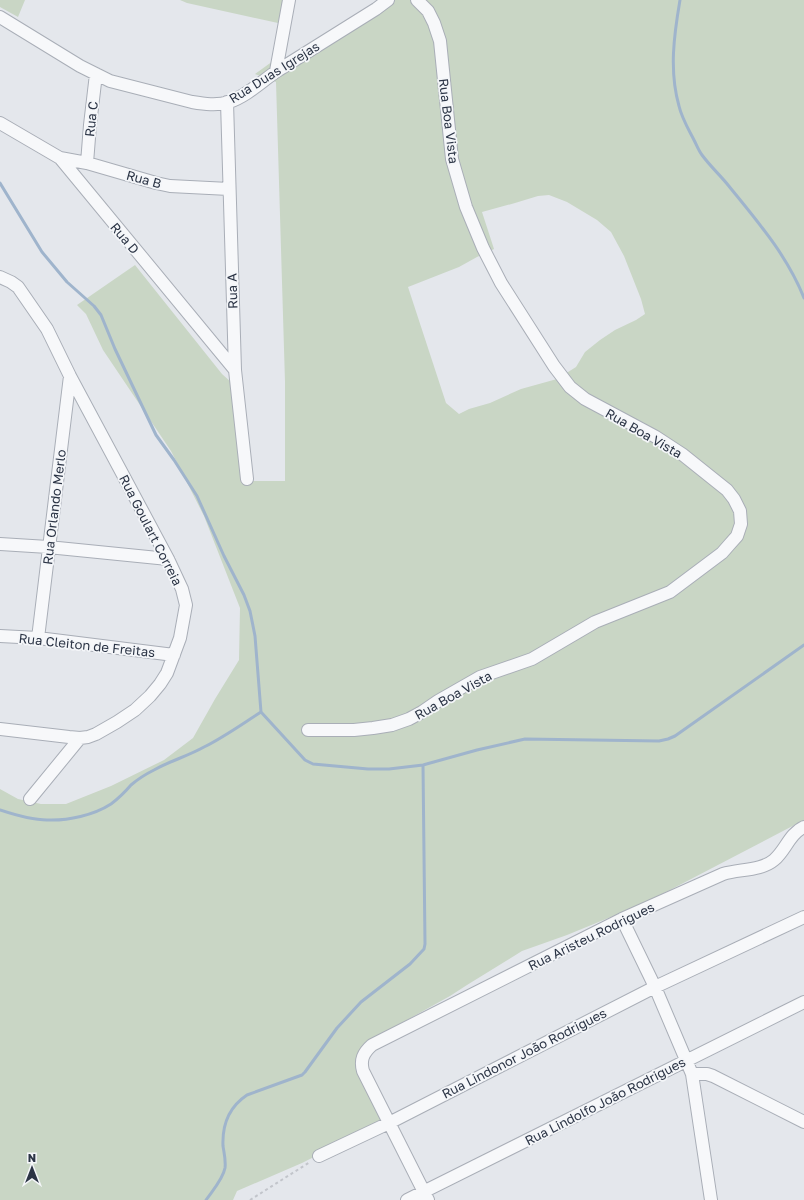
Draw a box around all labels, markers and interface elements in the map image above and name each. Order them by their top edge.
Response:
street label: Rua Duas Igrejas [226,38,322,106]
street label: Rua Boa Vista [436,77,462,165]
street label: Rua C [81,100,101,138]
street label: Rua B [125,167,164,191]
street label: Rua D [107,219,143,257]
street label: Rua A [223,273,241,309]
street label: Rua Boa Vista [603,405,685,461]
street label: Rua Orlando Merlo [39,448,69,565]
street label: Rua Goulart Correia [116,472,186,588]
street label: Rua Cleiton de Freitas [18,630,156,660]
street label: Rua Boa Vista [412,667,494,723]
street label: Rua Aristeu Rodrigues [525,898,657,974]
street label: Rua Lindonor João Rodrigues [439,1004,609,1102]
street label: Rua Lindolfo João Rodrigues [522,1053,688,1149]
north arrow [12,1148,52,1188]
text: N [28,1151,36,1164]

